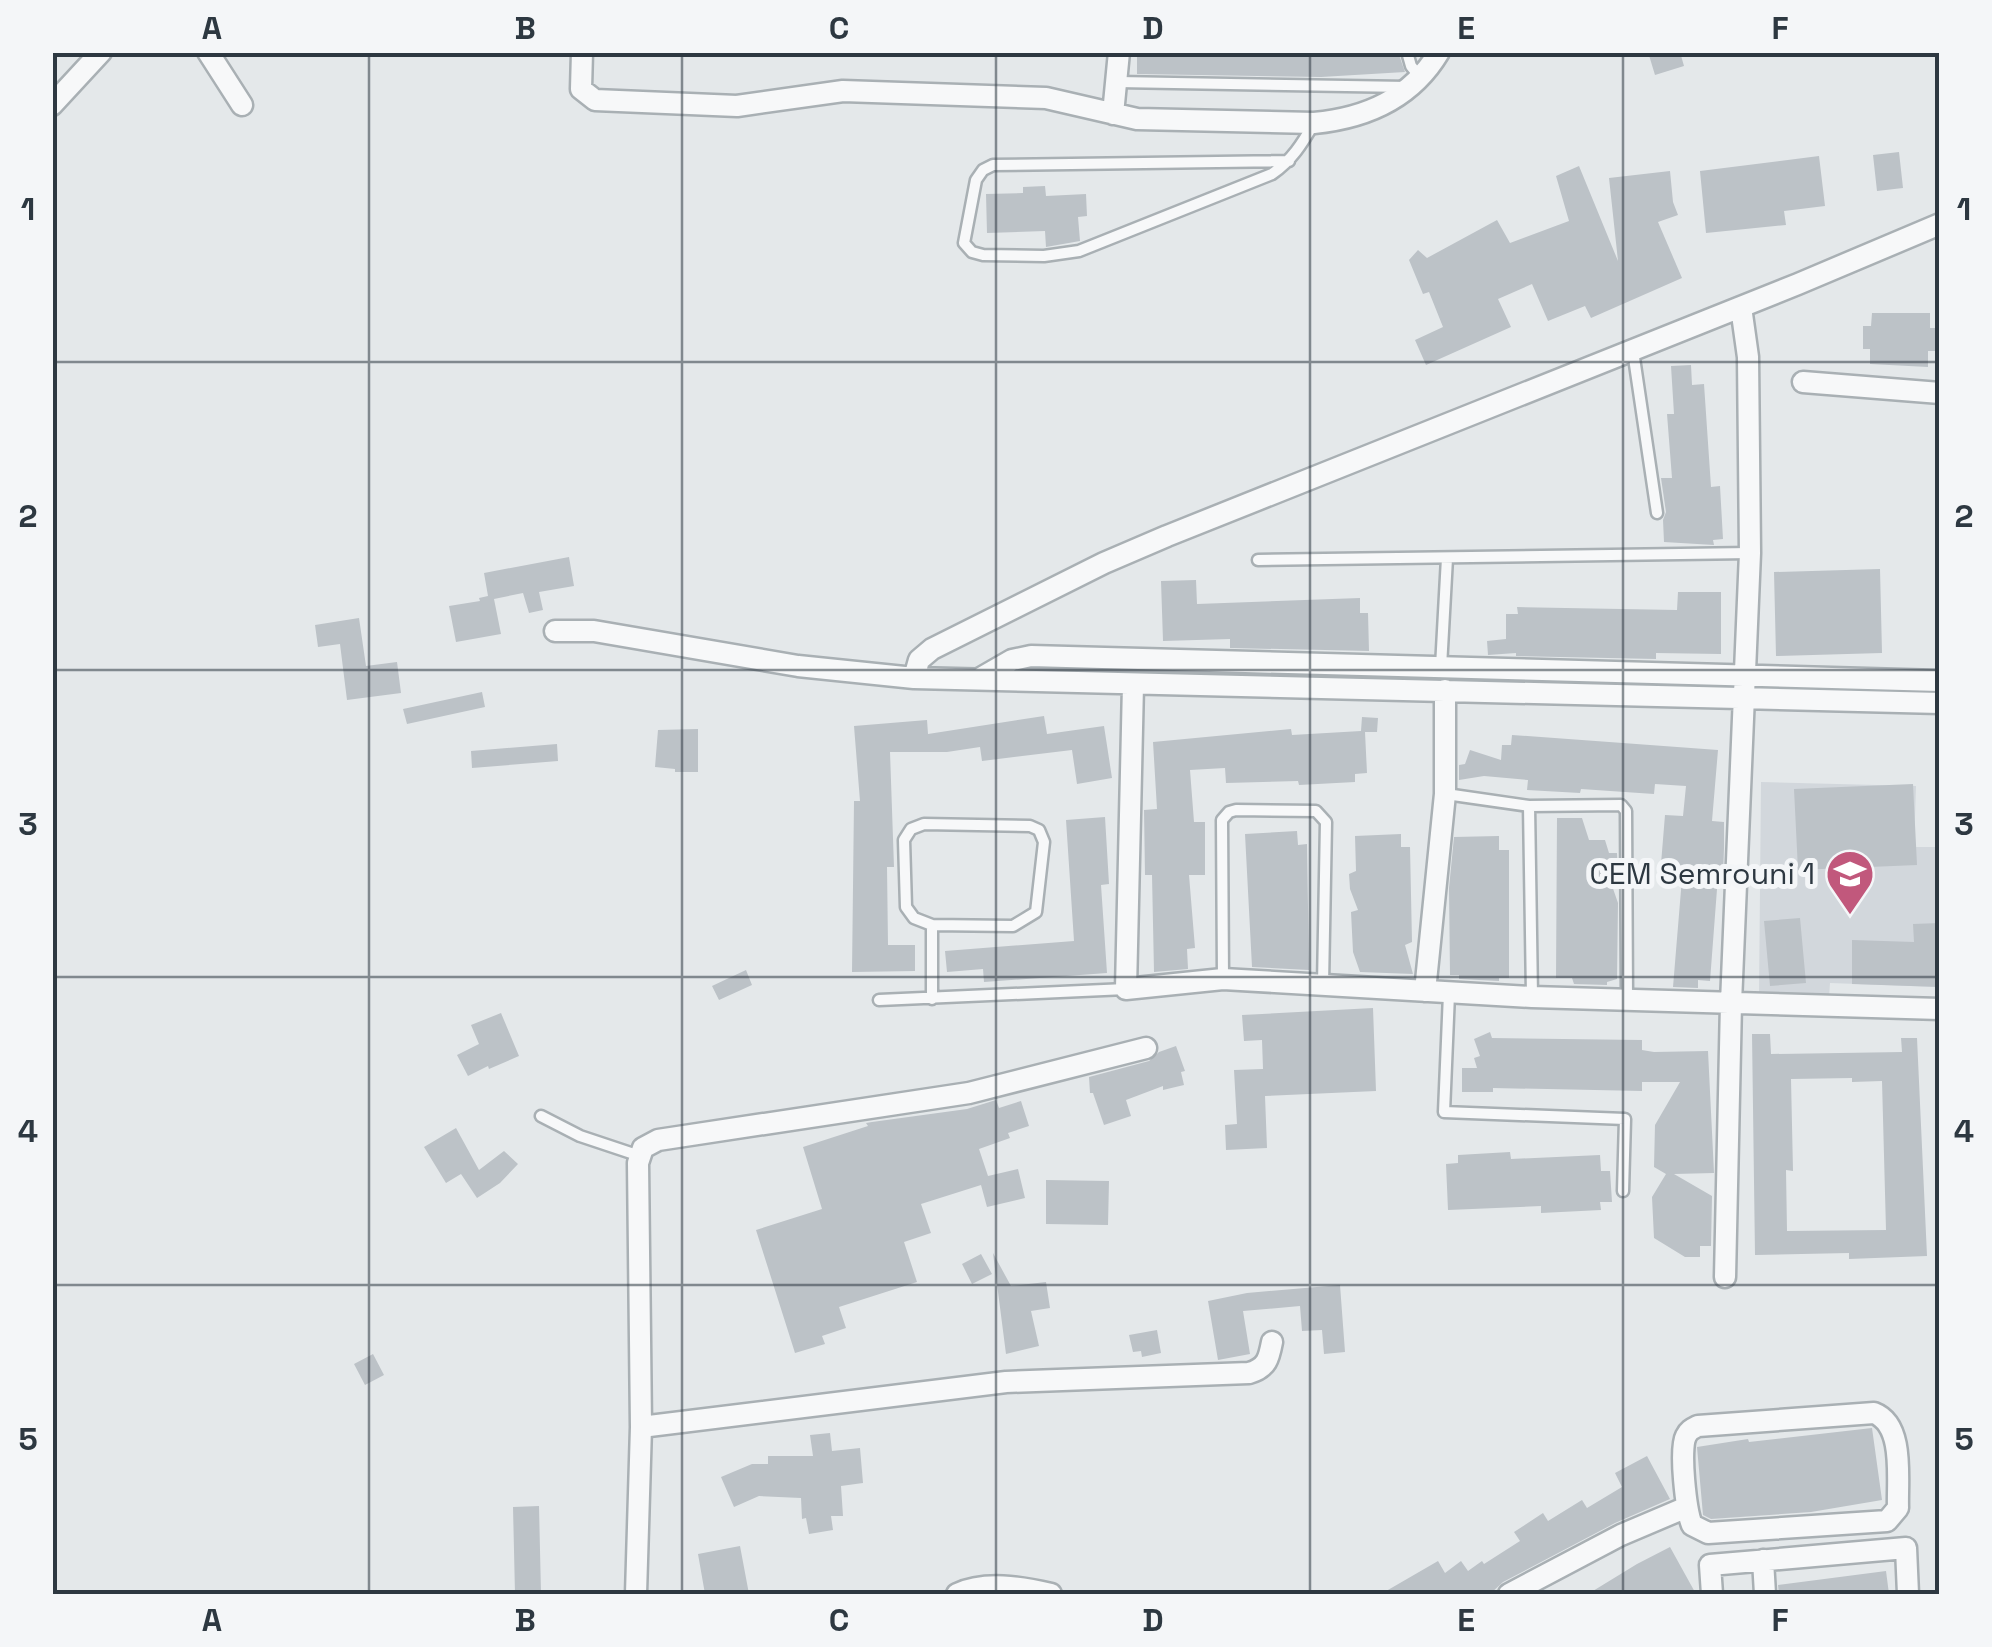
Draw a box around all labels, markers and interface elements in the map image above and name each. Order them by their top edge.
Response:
text: A [202,8,222,48]
text: B [514,8,536,48]
text: C [829,8,849,48]
text: D [1142,8,1164,48]
text: E [1457,8,1475,48]
text: F [1771,8,1789,48]
text: 1 [21,189,35,229]
text: 1 [1957,189,1971,229]
text: 2 [18,496,38,536]
text: 2 [1954,496,1974,536]
text: 3 [18,804,38,844]
text: 3 [1954,804,1974,844]
school or university icon: CEM Semrouni 1 [1824,848,1876,916]
place label: CEM Semrouni 1 [1590,854,1815,893]
text: 4 [18,1111,38,1151]
text: 4 [1954,1111,1974,1151]
text: 5 [18,1419,38,1459]
text: 5 [1954,1419,1974,1459]
text: A [202,1600,222,1640]
text: B [514,1600,536,1640]
text: C [829,1600,849,1640]
text: D [1142,1600,1164,1640]
text: E [1457,1600,1475,1640]
text: F [1771,1600,1789,1640]

